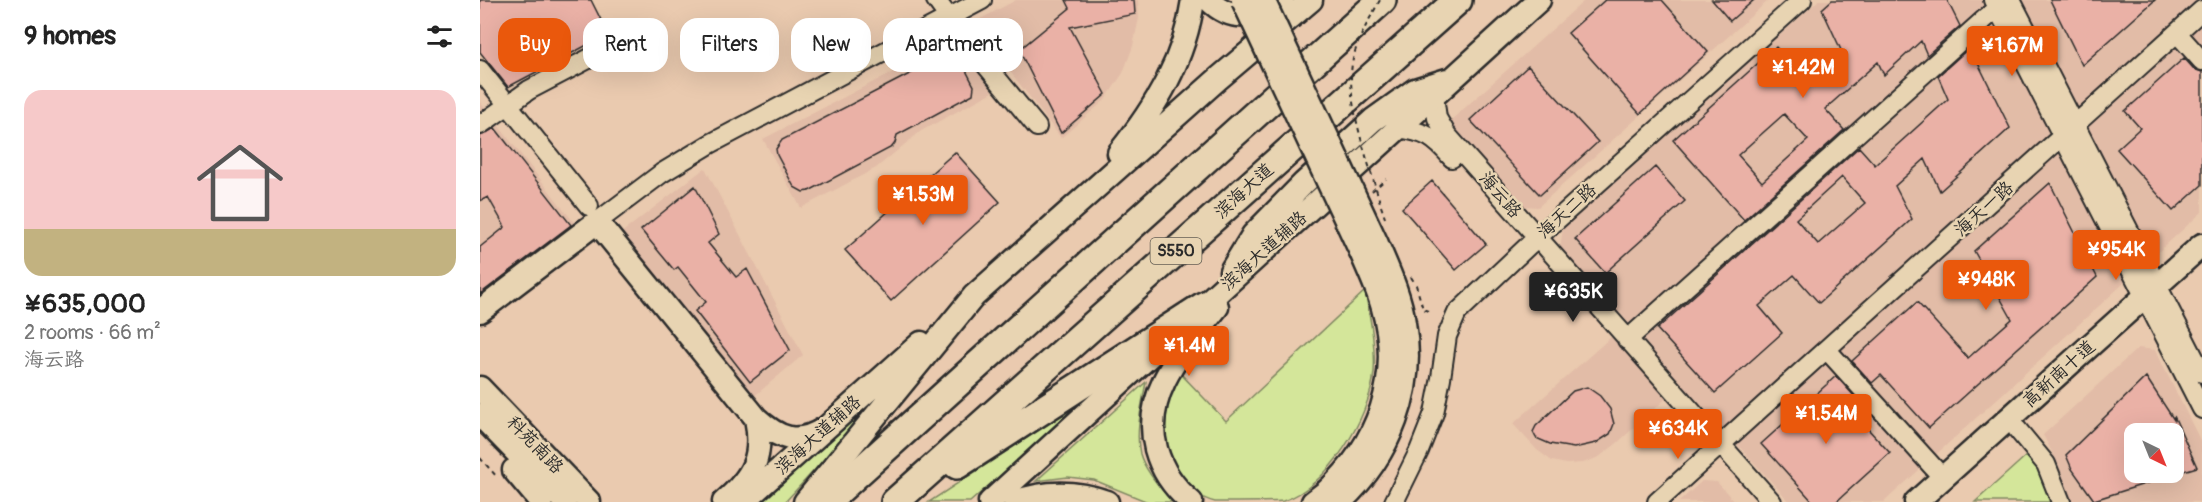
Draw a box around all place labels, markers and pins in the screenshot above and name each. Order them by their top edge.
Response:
pin: ¥1.67M [1963,26,2061,77]
pin: ¥1.42M [1754,48,1852,99]
pin: ¥1.53M [874,175,972,226]
pin: ¥954K [2074,230,2158,281]
pin: ¥948K [1944,260,2028,311]
pin: ¥635K [1531,272,1615,323]
pin: ¥1.4M [1147,326,1231,377]
pin: ¥1.54M [1777,394,1875,445]
pin: ¥634K [1636,409,1720,460]

